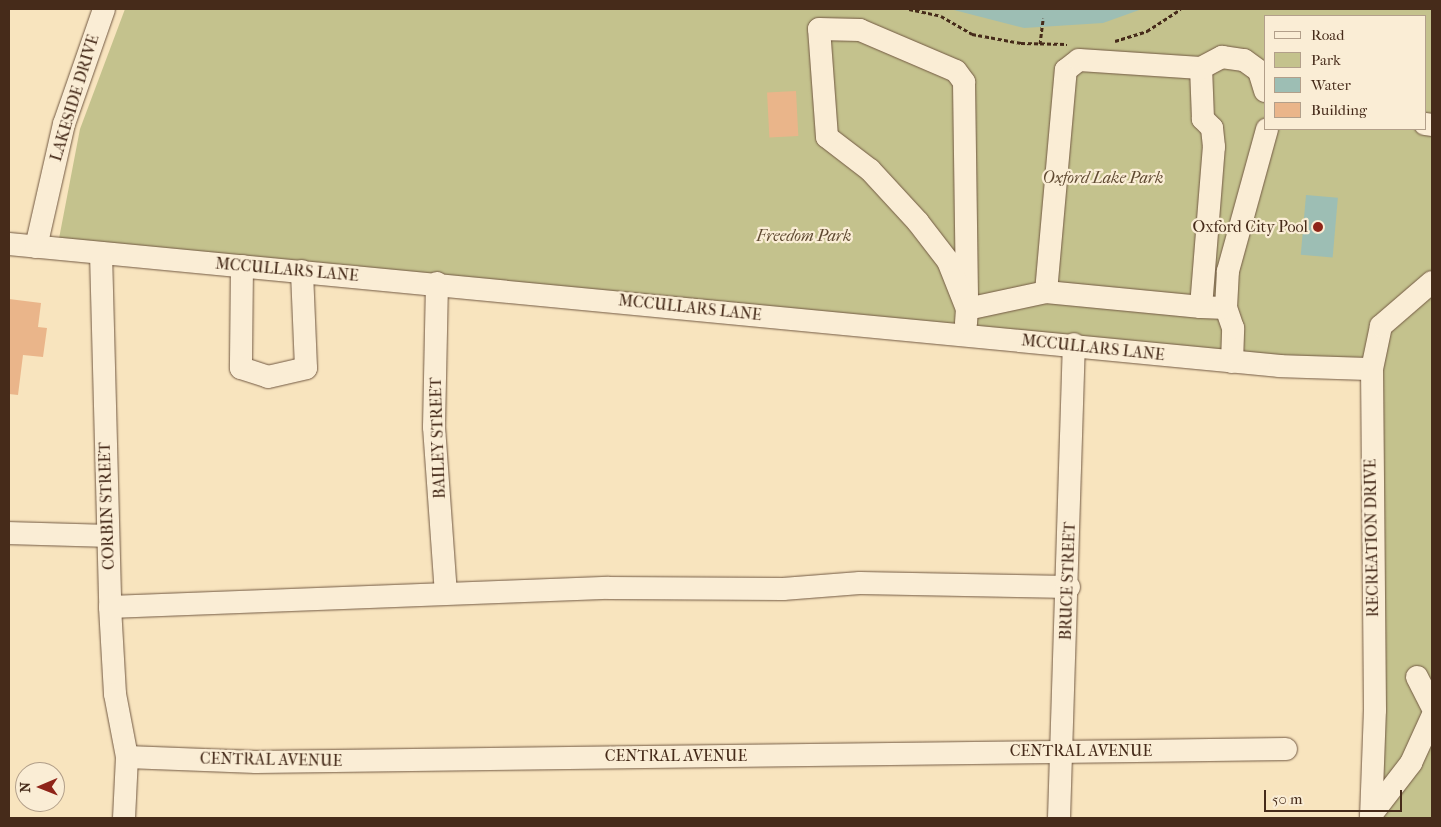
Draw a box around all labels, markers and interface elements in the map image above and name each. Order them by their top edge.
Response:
legend [1264,15,1426,130]
text: Road [1311,26,1344,44]
street label: LAKESIDE DRIVE [47,32,103,164]
text: Park [1311,51,1341,69]
text: Water [1311,76,1351,94]
text: Building [1311,101,1367,119]
park label: Oxford Lake Park [1043,168,1163,188]
place label: Oxford City Pool [1192,217,1308,237]
marker: Oxford City Pool [1312,221,1324,233]
park label: Freedom Park [757,226,851,246]
street label: MCCULLARS LANE [215,254,359,286]
street label: MCCULLARS LANE [617,291,763,325]
street label: MCCULLARS LANE [1020,331,1166,365]
street label: BAILEY STREET [426,377,450,499]
street label: CORBIN STREET [95,442,119,570]
street label: RECREATION DRIVE [1361,459,1383,617]
street label: BRUCE STREET [1056,521,1080,641]
street label: CENTRAL AVENUE [1010,741,1152,761]
street label: CENTRAL AVENUE [605,746,747,766]
street label: CENTRAL AVENUE [200,749,342,771]
north arrow [15,762,65,812]
scale bar [1266,780,1404,812]
text: N [17,782,34,793]
text: 50 m [1272,790,1302,808]

